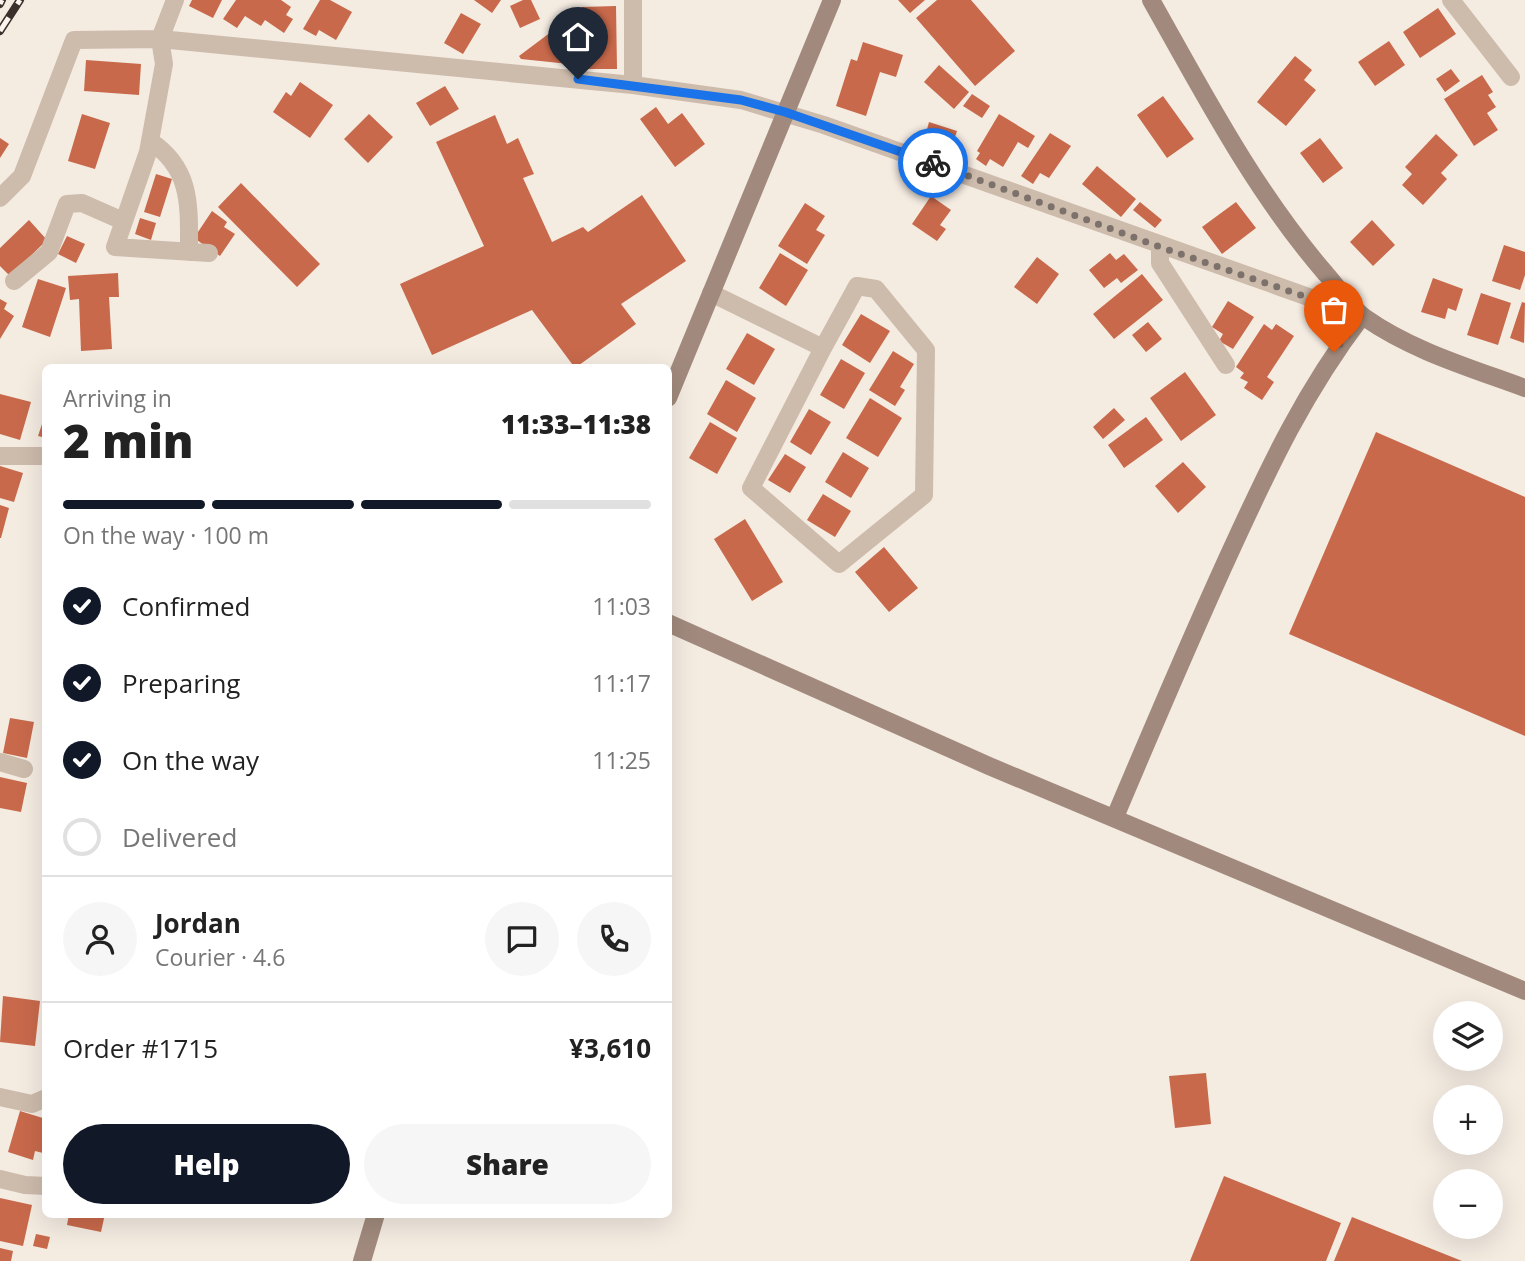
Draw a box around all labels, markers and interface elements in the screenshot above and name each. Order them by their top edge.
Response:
pin [548,7,608,79]
icon: home [559,18,597,56]
courier [898,128,968,198]
icon: bike [914,144,952,182]
pin [1304,280,1364,352]
icon: bag [1315,291,1353,329]
text: Arriving in [63,382,172,414]
text: 11:33–11:38 [501,406,651,442]
text: 2 min [63,409,194,471]
text: On the way · 100 m [63,519,269,551]
icon: check [63,587,101,625]
text: Confirmed [122,588,250,624]
text: 11:03 [592,590,651,622]
icon: check [63,664,101,702]
text: Preparing [122,665,240,701]
text: 11:17 [592,667,651,699]
icon: check [63,741,101,779]
text: On the way [122,742,259,778]
text: 11:25 [592,744,651,776]
text: Delivered [122,819,237,855]
button: person [63,902,137,976]
button: chat [485,902,559,976]
button: phone [577,902,651,976]
text: Jordan [155,905,241,941]
text: Courier · 4.6 [155,941,285,973]
map controls [1433,1001,1503,1239]
button: layers [1433,1001,1503,1071]
text: Order #1715 [63,1030,218,1066]
text: ¥3,610 [569,1030,651,1066]
button: + [1433,1085,1503,1155]
button: Help [63,1124,350,1204]
button: Share [364,1124,651,1204]
button: − [1433,1169,1503,1239]

